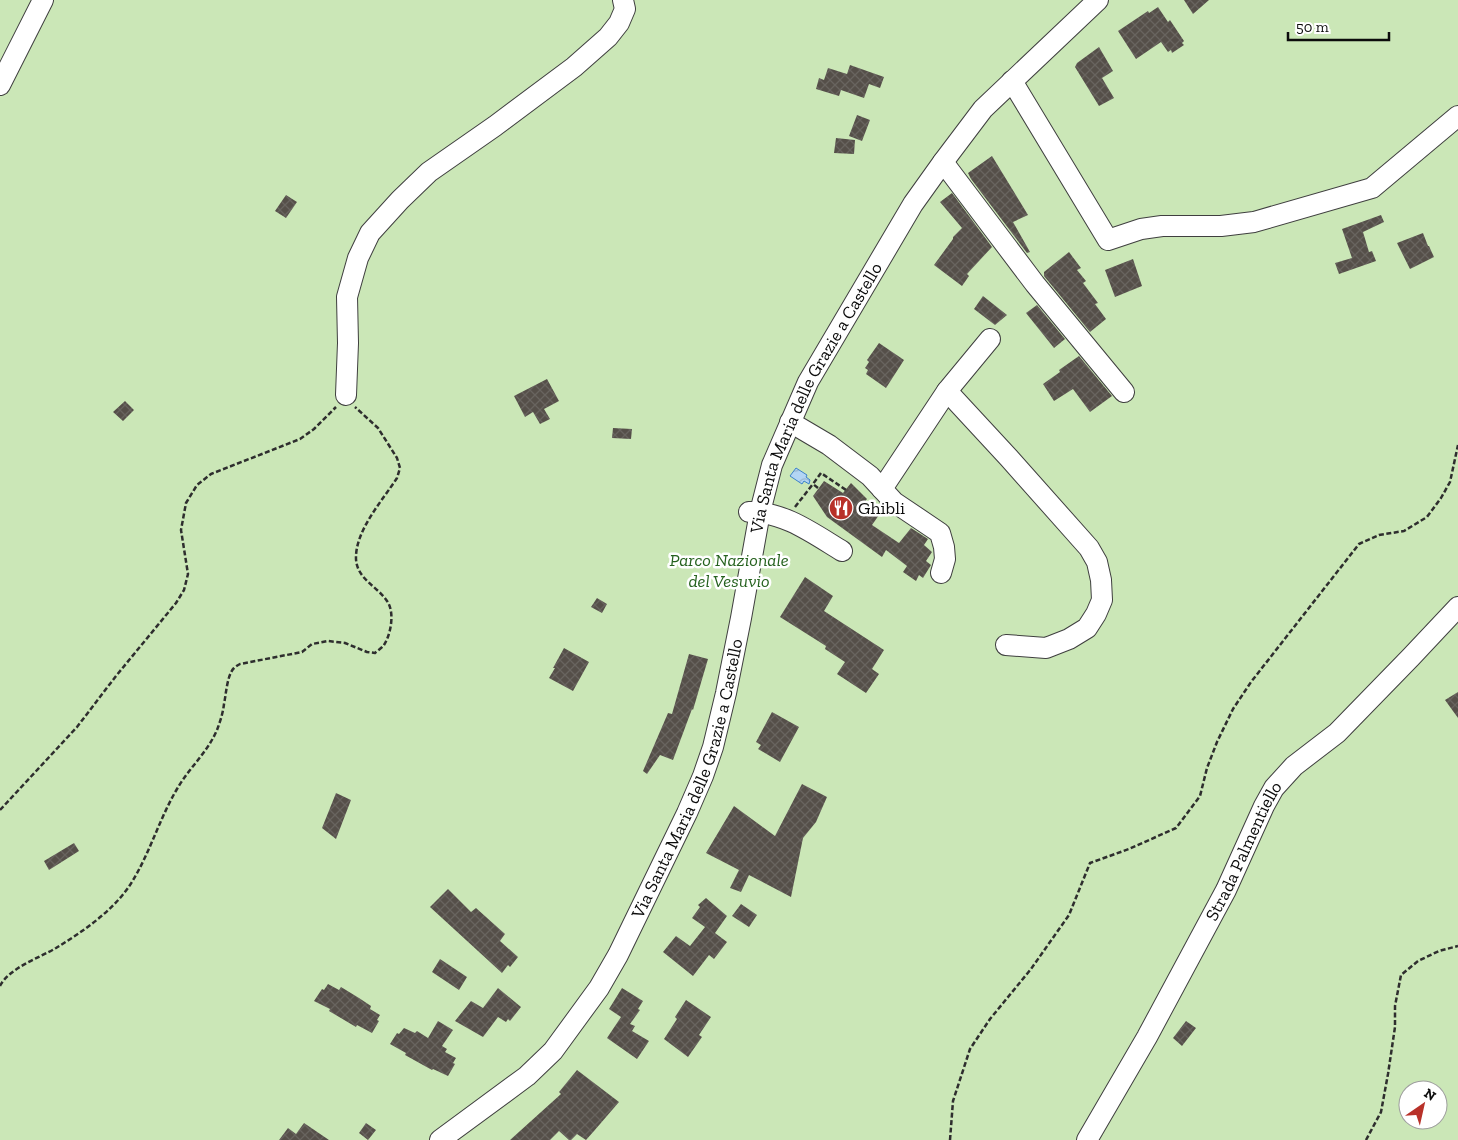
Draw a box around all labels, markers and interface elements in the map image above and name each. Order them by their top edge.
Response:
scale bar [1288,10,1389,42]
text: 50 m [1296,18,1329,36]
street label: Via Santa Maria delle Grazie a Castello [745,258,887,536]
restaurant icon: Ghibli [828,495,854,521]
place label: Ghibli [858,497,905,519]
park label: Parco Nazionale del Vesuvio [669,549,789,592]
street label: Via Santa Maria delle Grazie a Castello [626,637,748,923]
street label: Strada Palmentiello [1201,776,1286,925]
north arrow [1398,1080,1448,1130]
text: N [1421,1085,1439,1105]

